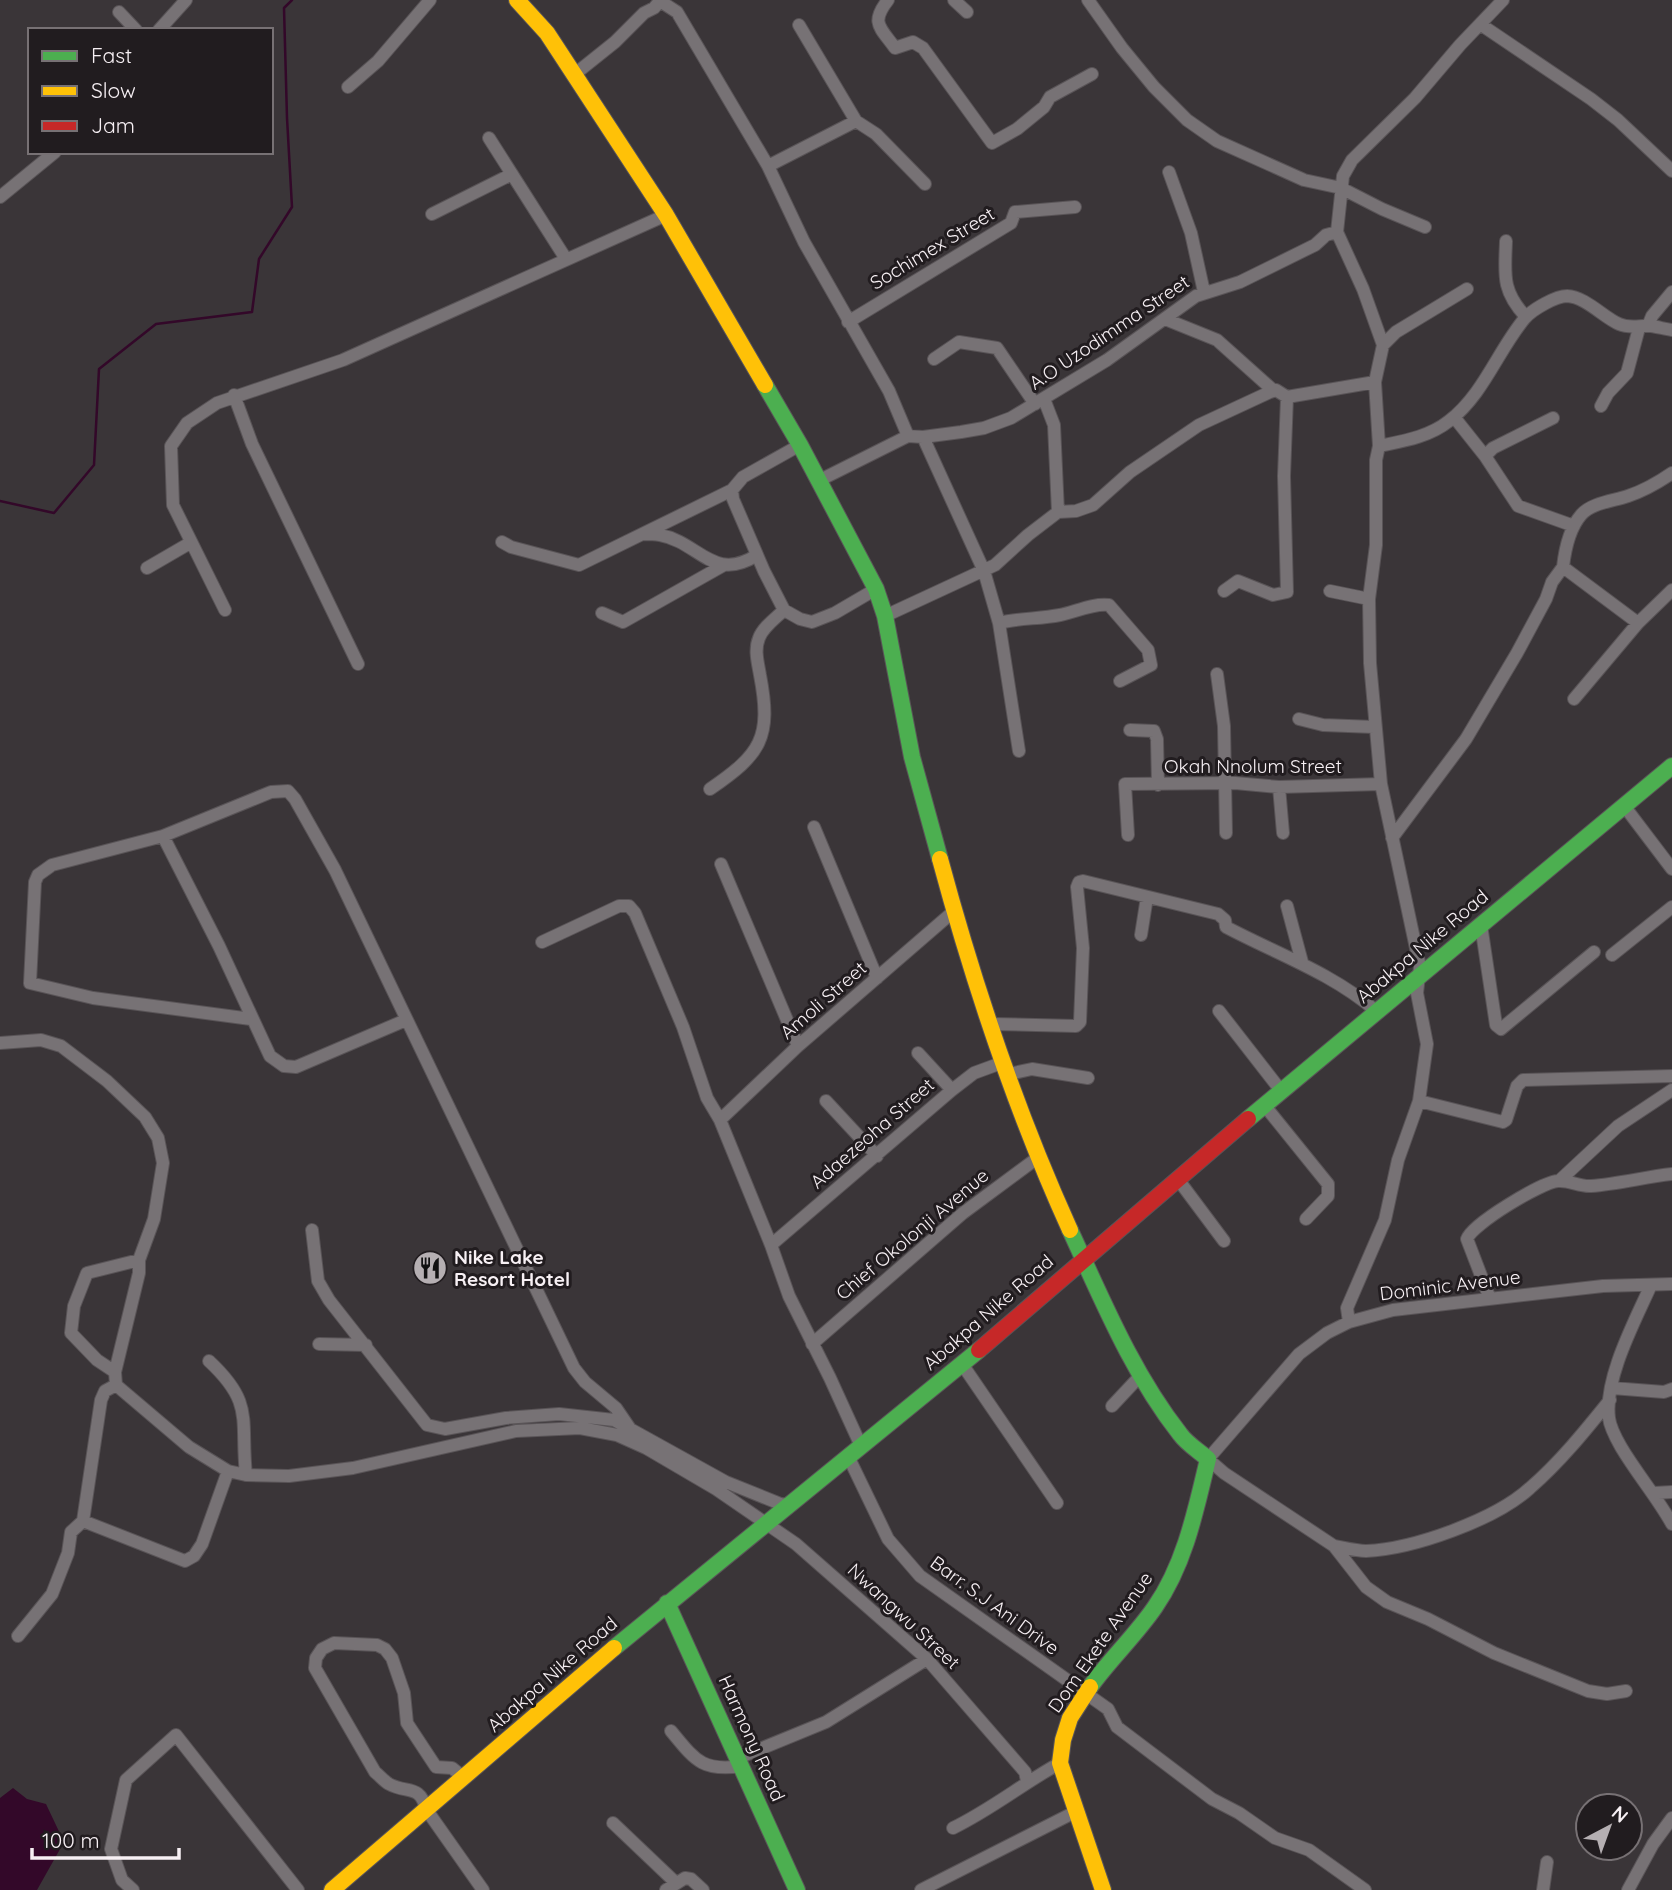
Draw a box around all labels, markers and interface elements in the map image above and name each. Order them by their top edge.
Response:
legend [28,28,273,154]
text: Fast [91,42,132,68]
text: Slow [91,77,136,103]
text: Jam [91,112,135,138]
street label: Sochimex Street [865,201,999,295]
street label: A.O Uzodimma Street [1024,269,1194,395]
street label: Okah Nnolum Street [1164,754,1342,778]
street label: Abakpa Nike Road [1351,884,1493,1008]
street label: Amoli Street [775,956,871,1044]
street label: Adaezeoha Street [805,1073,939,1193]
street label: Chief Okolonji Avenue [831,1163,993,1305]
place label: Nike Lake Resort Hotel [454,1245,570,1291]
restaurant icon: Nike Lake Resort Hotel [411,1249,449,1287]
street label: Abakpa Nike Road [918,1249,1058,1375]
street label: Dominic Avenue [1378,1264,1522,1306]
street label: Barr. S.J Ani Drive [926,1550,1064,1660]
street label: Nwangwu Street [843,1558,965,1674]
street label: Dom Ekete Avenue [1042,1567,1158,1717]
street label: Abakpa Nike Road [482,1611,622,1737]
street label: Harmony Road [714,1671,790,1805]
north arrow [1574,1792,1644,1862]
text: N [1607,1801,1633,1828]
scale bar [32,1816,178,1860]
text: 100 m [42,1827,100,1853]

